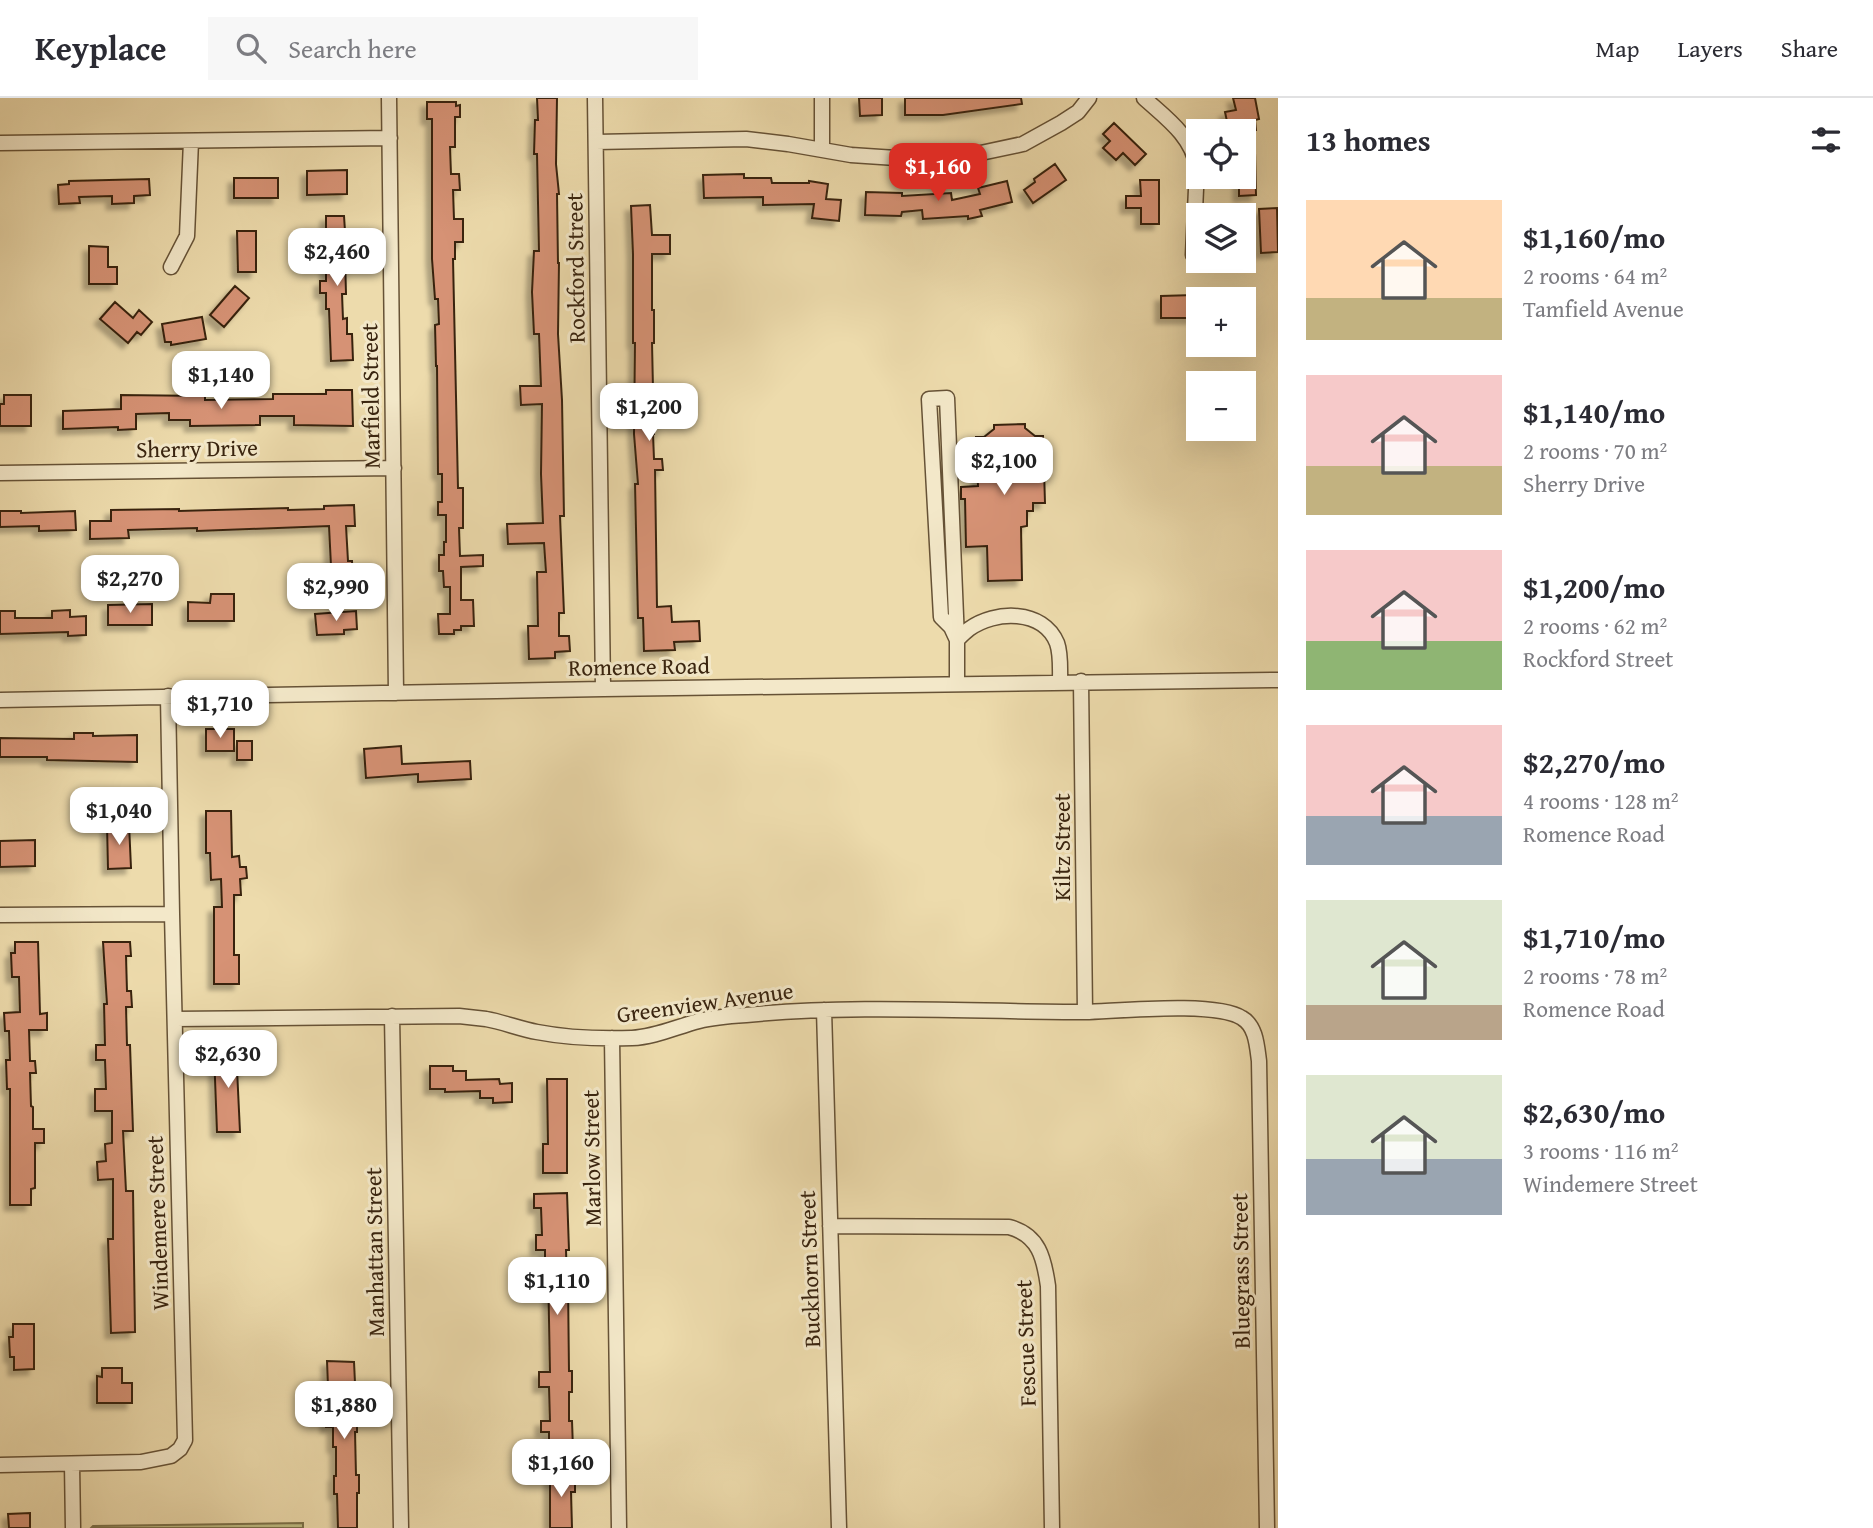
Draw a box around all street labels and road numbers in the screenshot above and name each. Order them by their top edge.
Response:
street label: Rockford Street [557,193,593,343]
street label: Marfield Street [352,323,388,469]
street label: Sherry Drive [136,430,258,466]
street label: Romence Road [568,648,711,684]
street label: Kiltz Street [1045,793,1078,901]
street label: Greenview Avenue [615,973,795,1031]
street label: Marlow Street [573,1089,609,1227]
street label: Windemere Street [137,1135,177,1311]
street label: Manhattan Street [356,1167,392,1337]
street label: Buckhorn Street [790,1190,828,1348]
street label: Bluegrass Street [1222,1193,1258,1349]
street label: Fescue Street [1006,1279,1044,1407]

